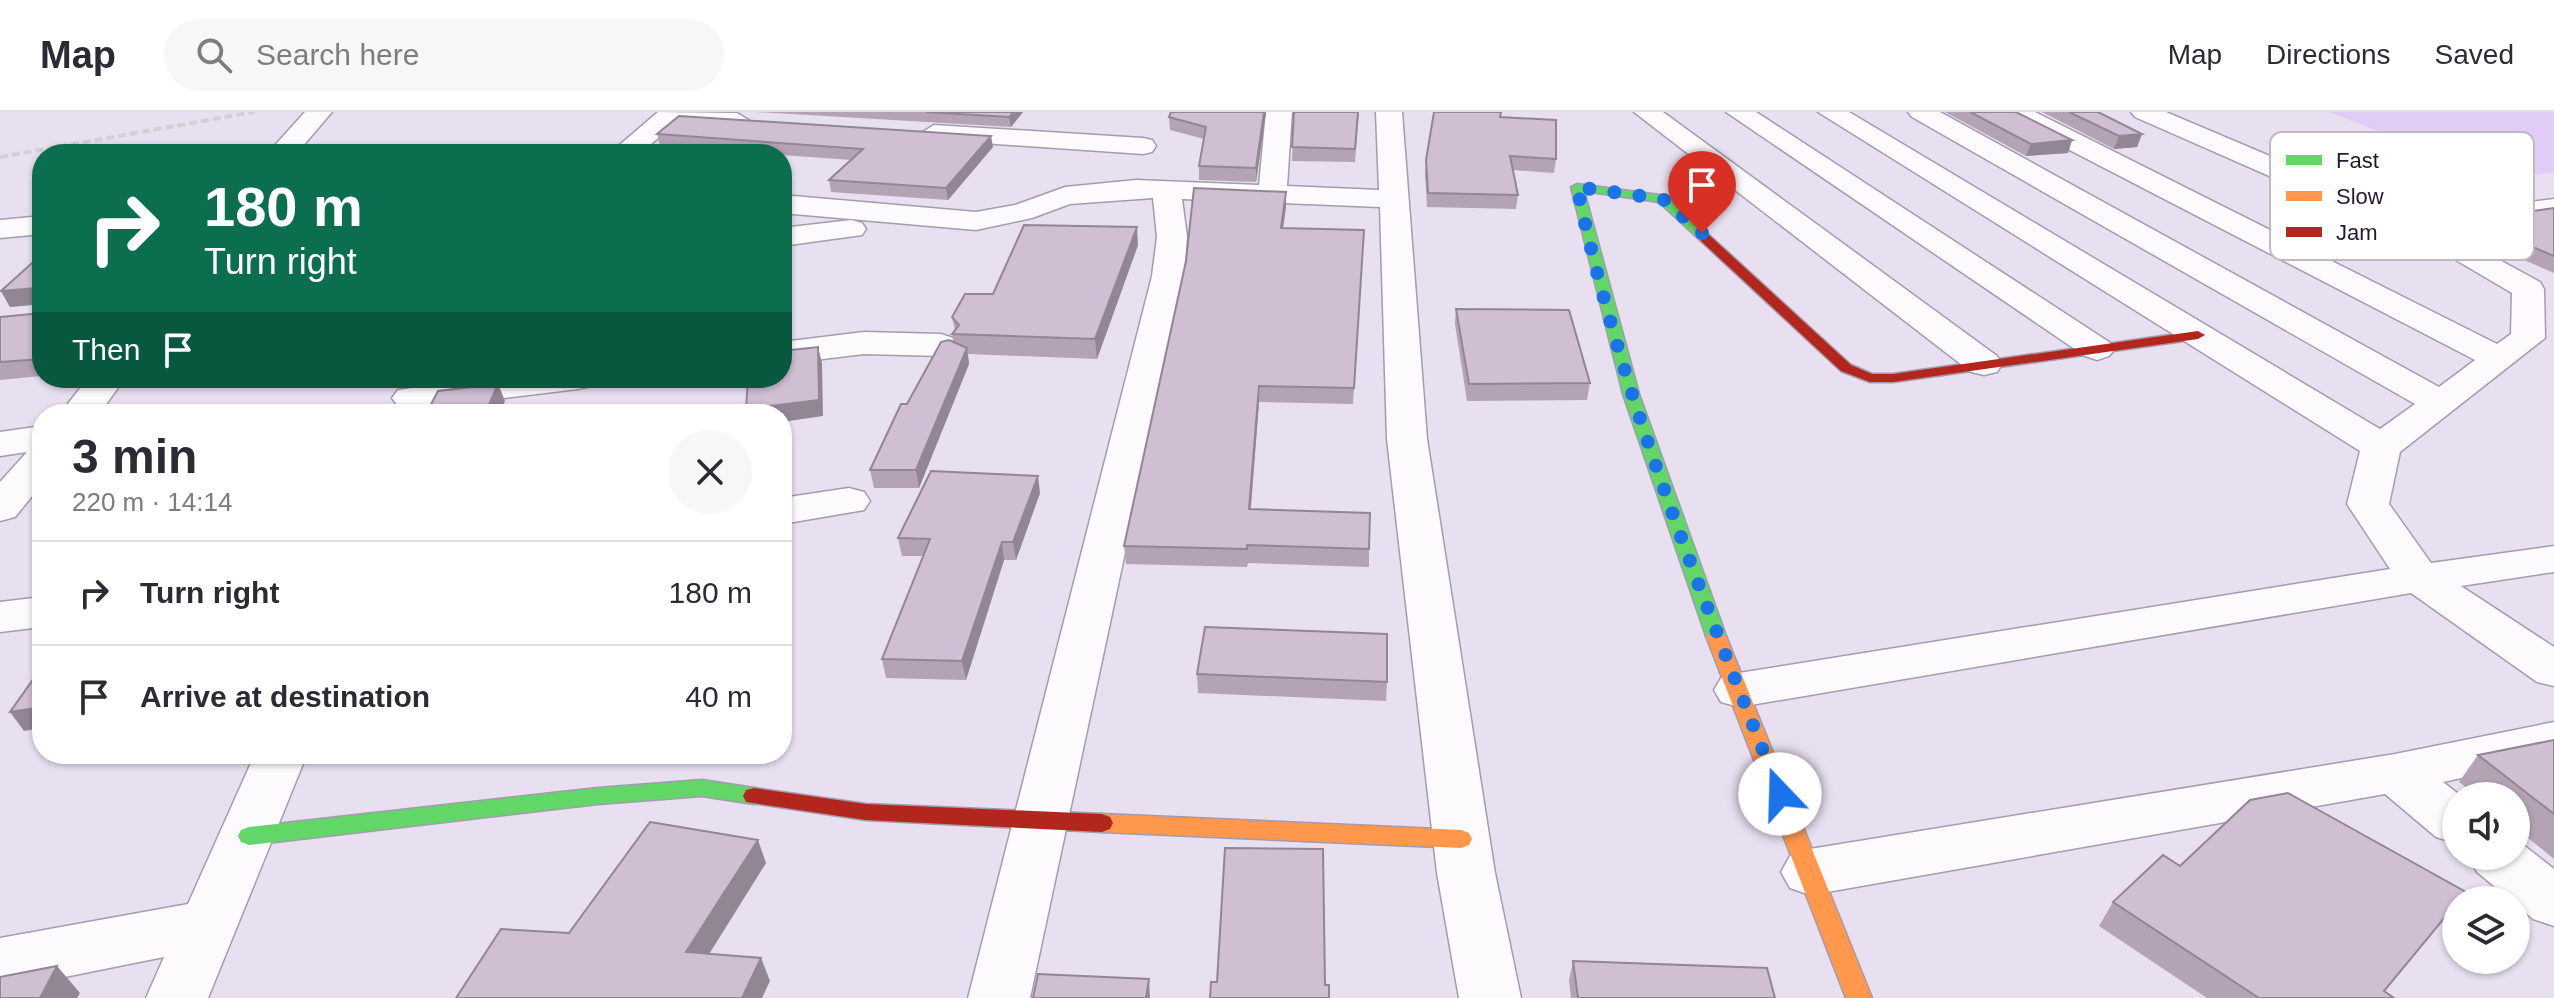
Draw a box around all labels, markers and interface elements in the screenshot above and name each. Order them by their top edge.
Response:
search box [164,19,724,91]
icon: search [192,33,236,77]
text: Map [40,34,116,76]
text: Search here [256,38,419,71]
text: Map [2168,39,2222,70]
text: Directions [2266,39,2391,70]
text: Saved [2435,39,2514,70]
legend [2270,132,2534,260]
text: Fast [2336,148,2379,173]
pin [1668,151,1736,233]
icon: arrive [1680,163,1724,207]
text: 180 m [204,175,363,238]
icon: right [72,176,176,280]
text: Slow [2336,184,2384,209]
text: Jam [2336,220,2378,245]
text: Turn right [204,241,357,282]
icon: arrive [156,328,200,372]
text: Then [72,333,140,366]
text: 3 min [72,430,197,483]
button: close [668,430,752,514]
text: 220 m · 14:14 [72,487,232,517]
icon: right [72,571,116,615]
text: Turn right [140,576,279,609]
text: 180 m [669,576,752,609]
icon: arrive [72,675,116,719]
text: Arrive at destination [140,680,430,713]
text: 40 m [685,680,752,713]
position arrow [1738,752,1822,836]
map controls [2442,782,2530,974]
button: sound [2442,782,2530,870]
button: layers [2442,886,2530,974]

